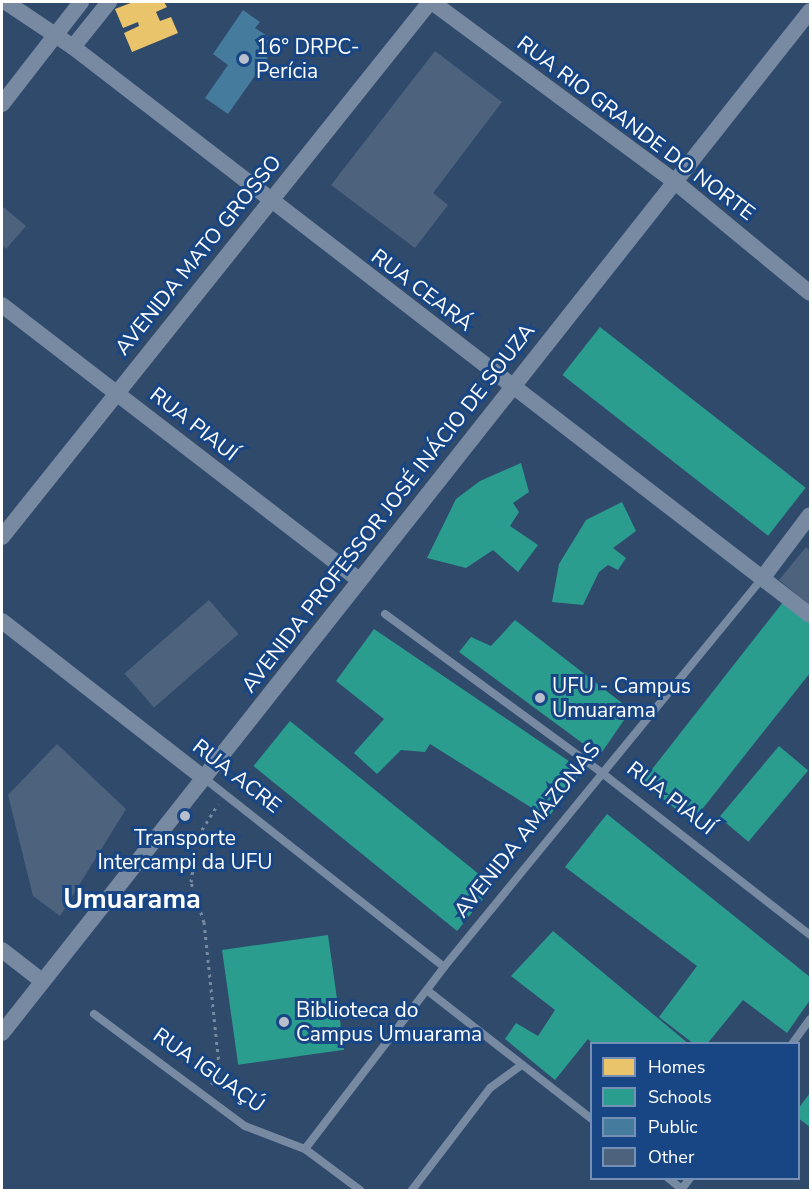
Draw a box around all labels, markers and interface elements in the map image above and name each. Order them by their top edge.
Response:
street label: RUA RIO GRANDE DO NORTE [512,30,760,226]
place label: 16° DRPC- Perícia [256,34,360,84]
marker: 16° DRPC- Perícia [237,52,251,66]
street label: AVENIDA MATO GROSSO [110,150,286,360]
street label: RUA CEARÁ [366,244,478,336]
street label: AVENIDA PROFESSOR JOSÉ INÁCIO DE SOUZA [236,318,540,698]
street label: RUA PIAUÍ [145,382,243,466]
place label: UFU - Campus Umuarama [552,673,691,723]
marker: UFU - Campus Umuarama [533,691,547,705]
street label: RUA ACRE [188,734,286,818]
street label: AVENIDA AMAZONAS [449,737,605,923]
street label: RUA PIAUÍ [622,756,720,840]
marker: Transporte Intercampi da UFU [178,809,192,823]
place label: Transporte Intercampi da UFU [97,825,273,875]
district label: Umuarama [63,884,201,916]
place label: Biblioteca do Campus Umuarama [296,997,482,1047]
marker: Biblioteca do Campus Umuarama [277,1015,291,1029]
street label: RUA IGUAÇÚ [148,1022,270,1118]
legend [590,1042,800,1180]
text: Homes [648,1055,705,1079]
text: Schools [648,1085,712,1109]
text: Public [648,1115,698,1139]
text: Other [648,1145,694,1169]

